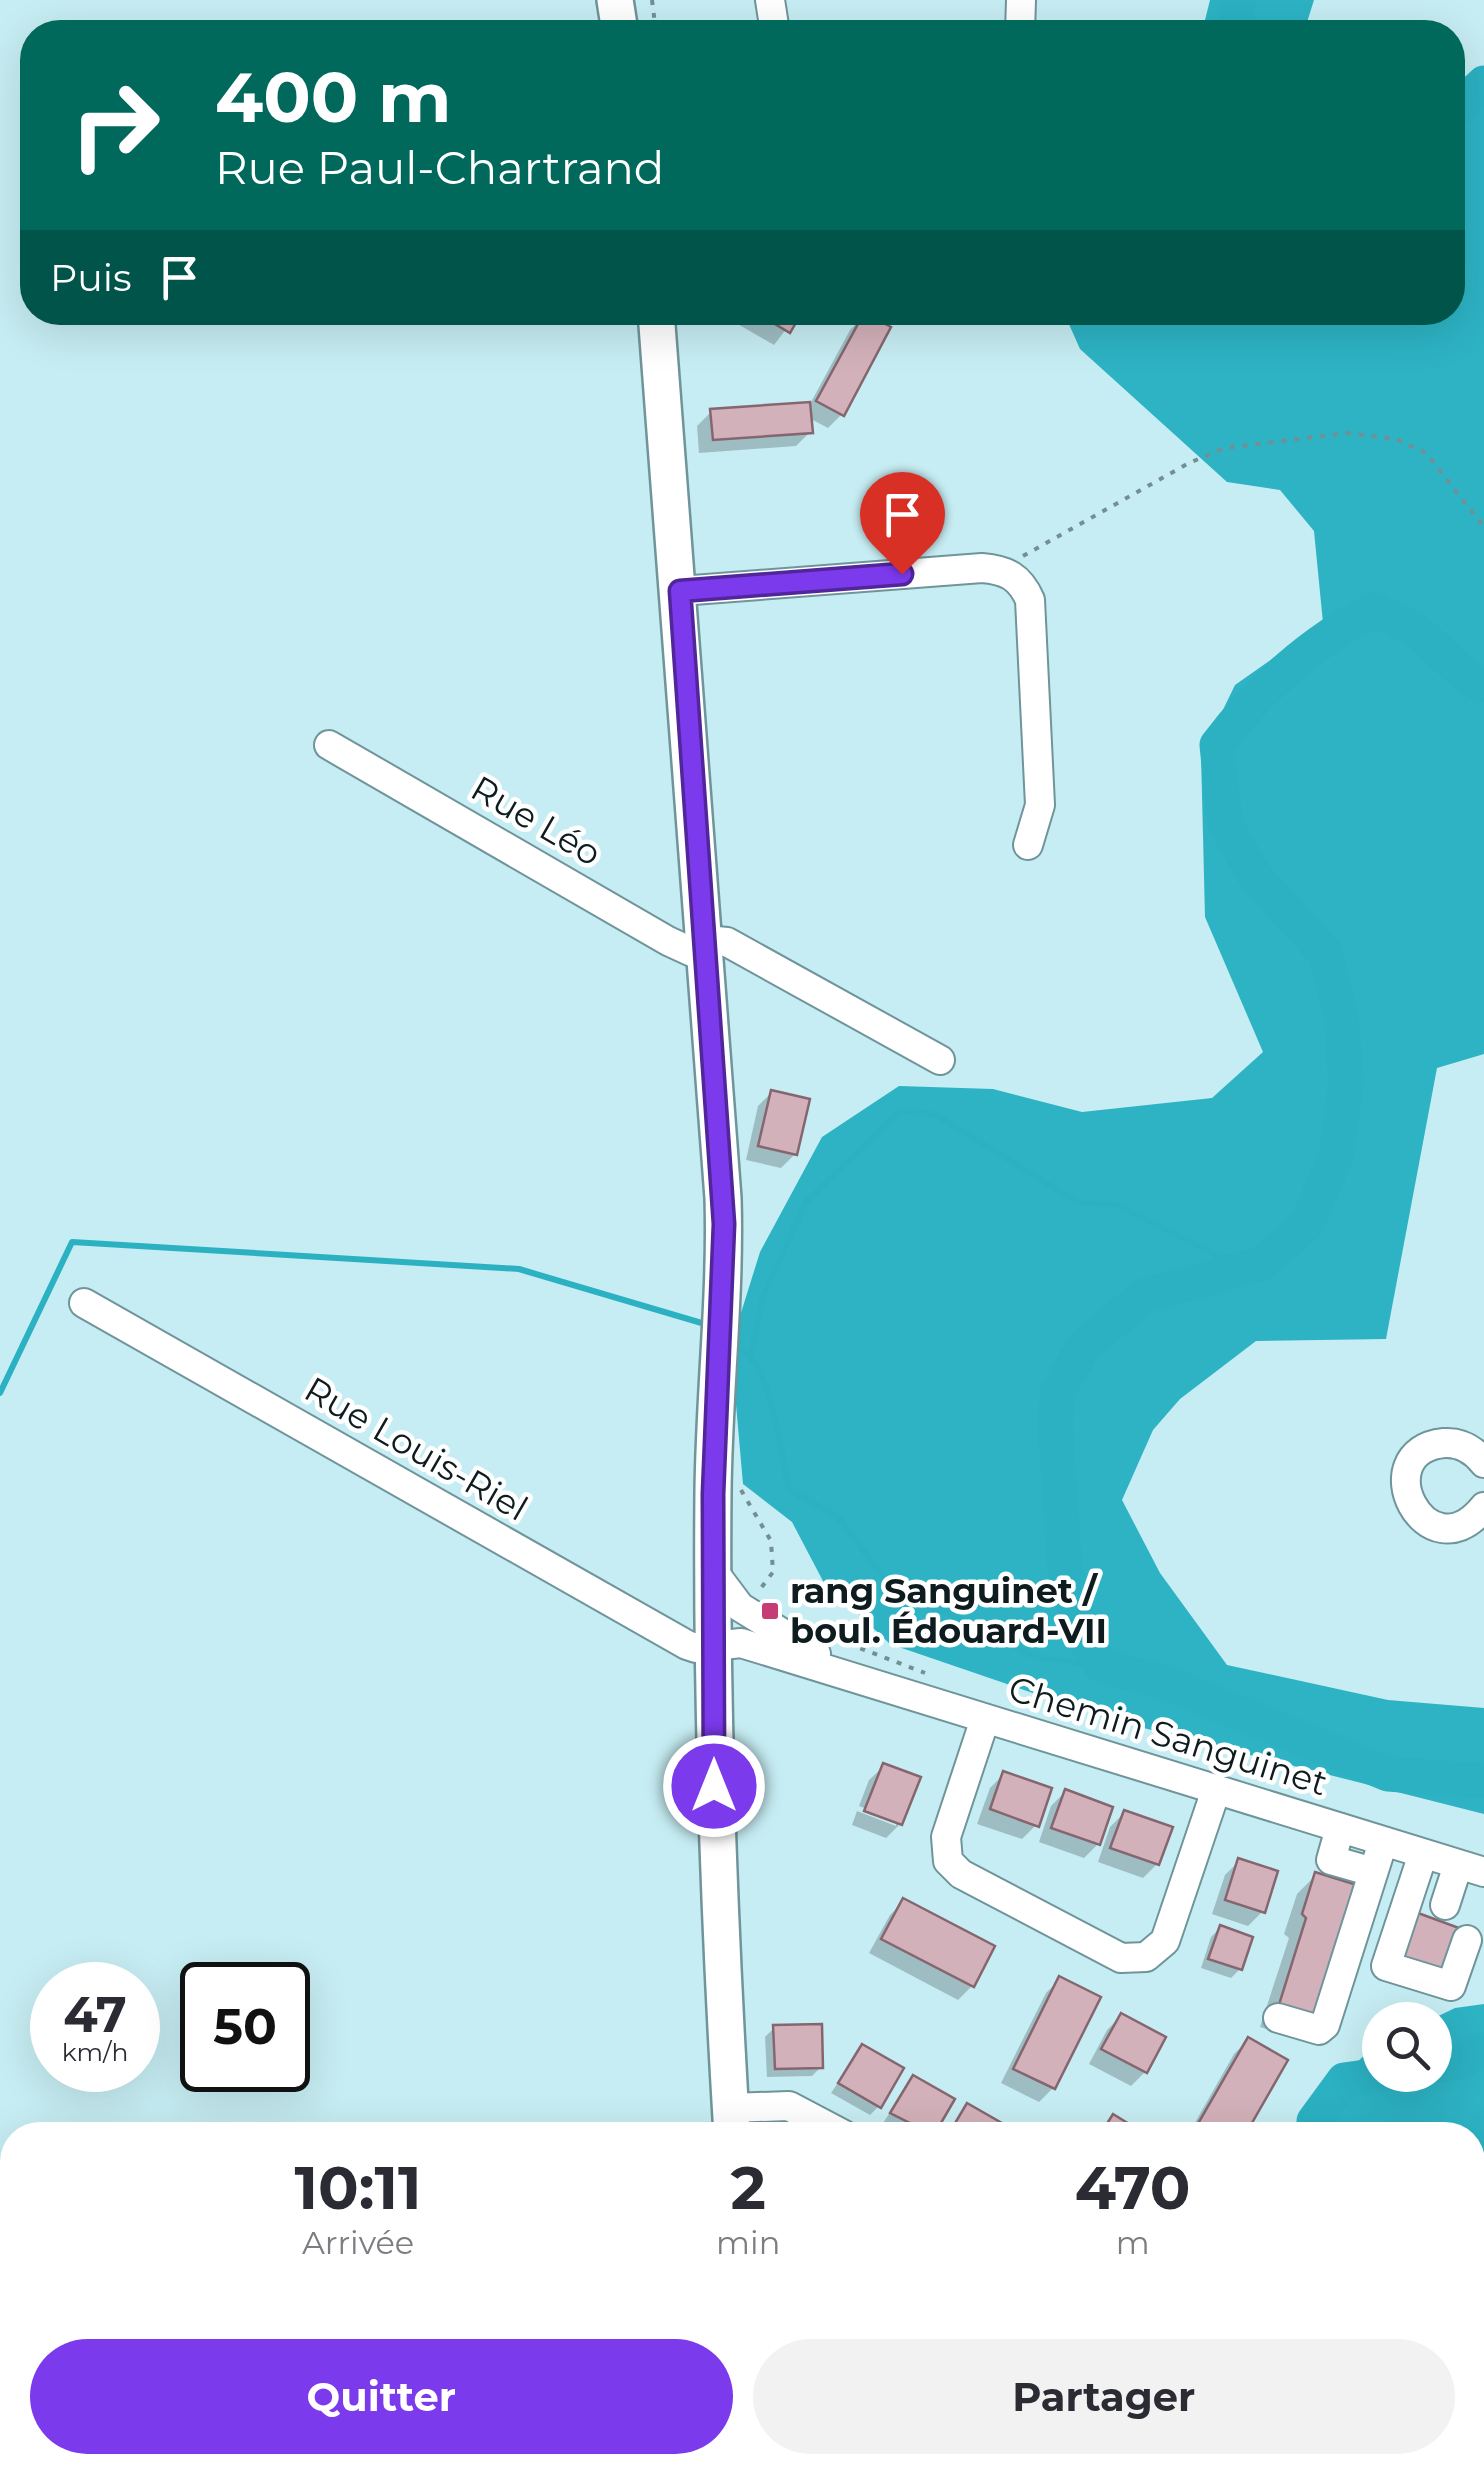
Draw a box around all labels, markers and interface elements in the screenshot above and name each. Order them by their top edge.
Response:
text: 400 m [215,54,452,140]
icon: right [50,60,180,190]
text: Rue Paul-Chartrand [215,140,664,195]
icon: arrive [152,250,207,305]
text: Puis [50,254,132,301]
pin [860,472,945,575]
icon: arrive [875,487,930,542]
street label: Rue Léo [464,766,609,875]
street label: Rue Louis-Riel [297,1367,535,1530]
place label: rang Sanguinet / boul. Édouard-VII [790,1569,1107,1652]
marker: rang Sanguinet / boul. Édouard-VII [759,1600,781,1622]
street label: Chemin Sanguinet [1004,1667,1333,1804]
position arrow [662,1734,766,1838]
speed limit sign: 50 [180,1962,310,2092]
text: 47 [63,1984,127,2045]
map controls [1362,2002,1452,2092]
button: search [1362,2002,1452,2092]
text: km/h [62,2037,128,2067]
text: 10:11 [295,2151,422,2224]
text: 2 [730,2151,766,2224]
text: 470 [1075,2151,1190,2224]
text: Arrivée [302,2223,414,2262]
text: min [716,2223,780,2262]
text: m [1116,2223,1150,2262]
button: Quitter [30,2339,733,2454]
button: Partager [753,2339,1455,2454]

